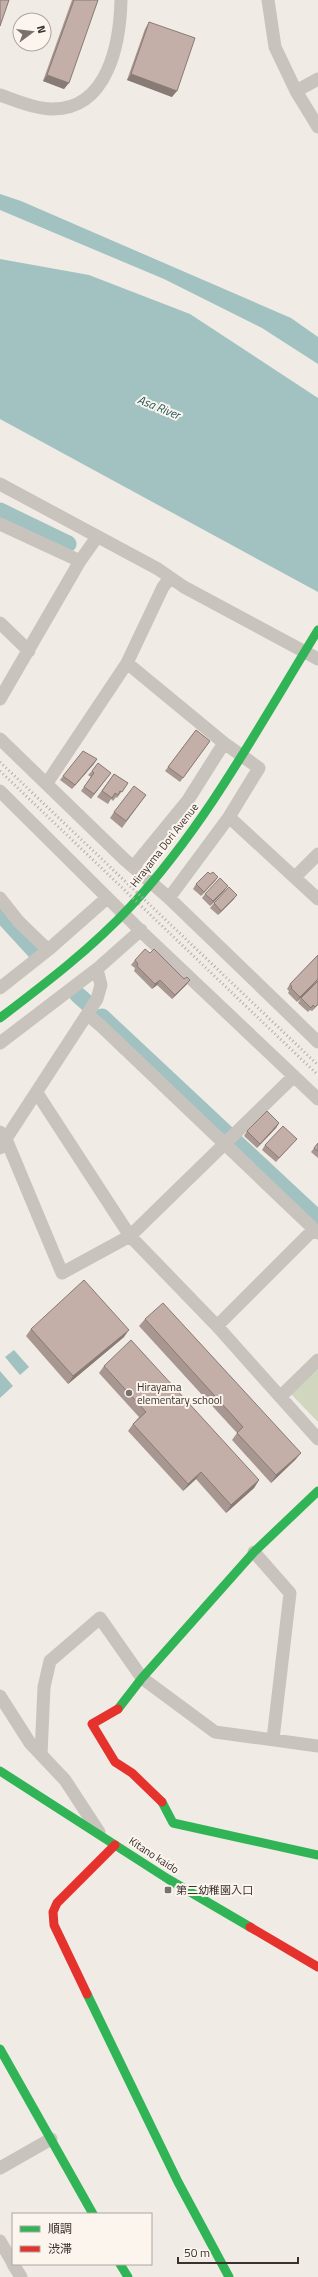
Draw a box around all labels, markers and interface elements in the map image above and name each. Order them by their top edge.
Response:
north arrow [12,12,52,52]
text: N [33,24,50,35]
water label: Asa River [135,390,185,425]
street label: Hirayama Dori Avenue [126,799,202,890]
place label: Hirayama elementary school [137,1379,222,1408]
marker: Hirayama elementary school [124,1388,134,1398]
street label: Kitano kaido [126,1833,182,1877]
place label: 第二幼稚園入口 [176,1882,253,1898]
marker: 第二幼稚園入口 [163,1885,173,1895]
legend [12,2213,152,2265]
text: 順調 [48,2219,72,2238]
text: 渋滞 [48,2239,72,2258]
scale bar [178,2239,298,2265]
text: 50 m [184,2243,210,2262]

